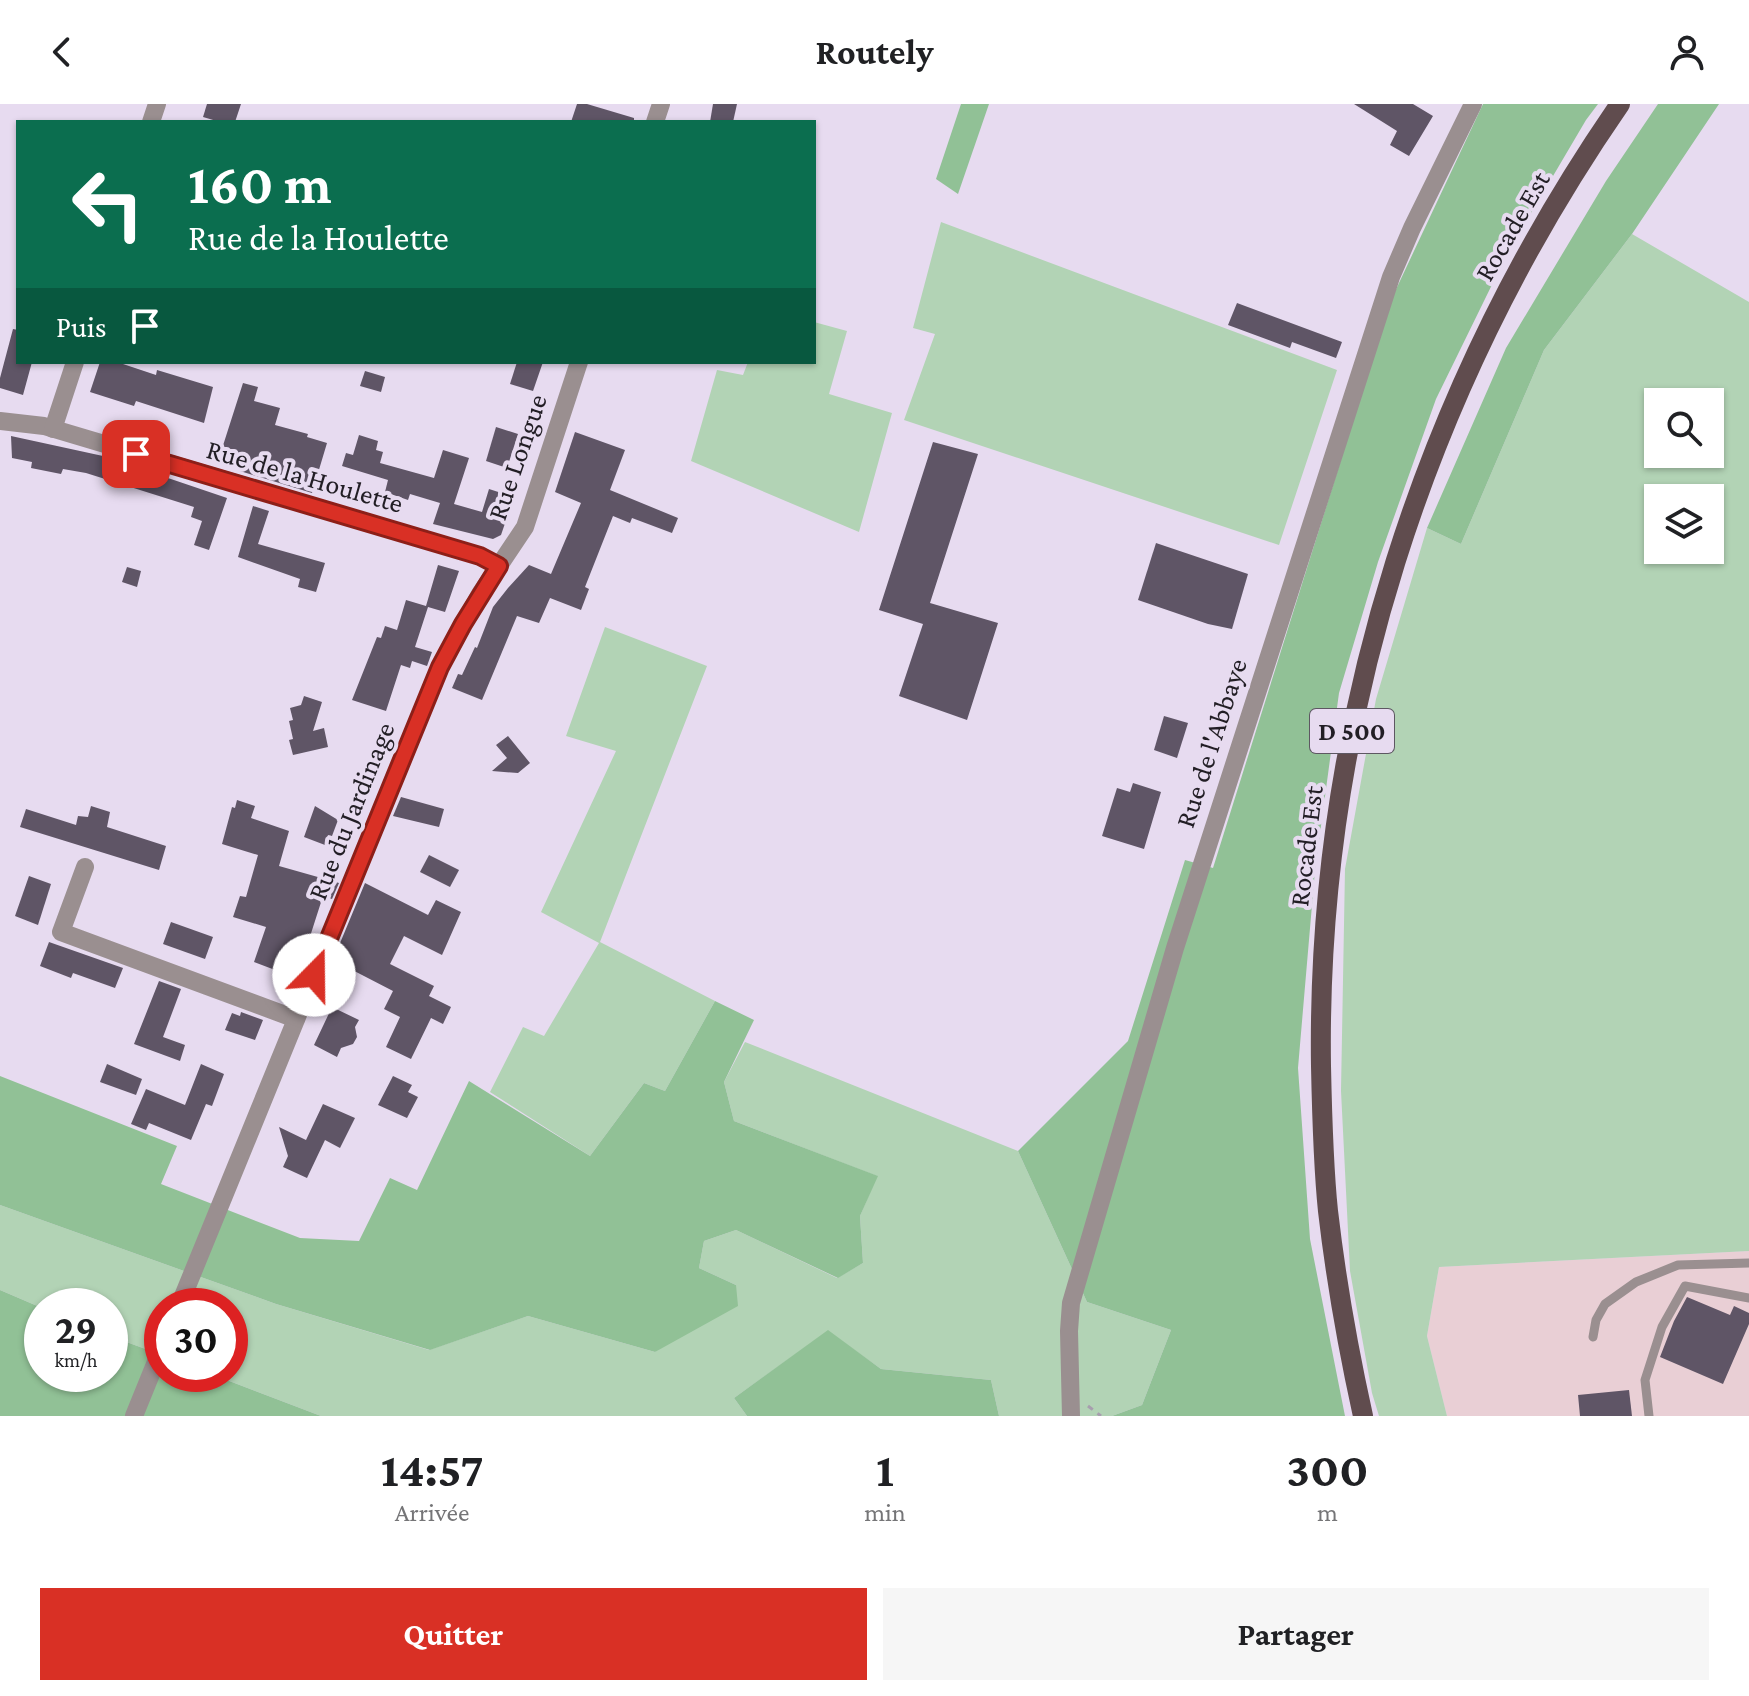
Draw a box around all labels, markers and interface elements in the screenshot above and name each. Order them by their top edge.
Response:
icon: back [40,30,84,74]
icon: person [1665,30,1709,74]
text: Routely [816,32,933,72]
icon: left [56,152,160,256]
text: 160 m [188,153,332,215]
street label: Rocade Est [1468,165,1556,286]
text: Rue de la Houlette [188,218,449,258]
icon: arrive [123,304,167,348]
text: Puis [56,310,107,343]
map controls [1644,388,1724,564]
button: search [1644,388,1724,468]
street label: Rue Longue [481,390,553,524]
pin [102,420,170,488]
icon: arrive [114,432,158,476]
street label: Rue de la Houlette [203,433,407,519]
button: layers [1644,484,1724,564]
street label: Rue de l'Abbaye [1169,655,1253,831]
road number: D 500 [1310,709,1394,753]
street label: Rue du Jardinage [301,718,401,904]
street label: Rocade Est [1283,783,1329,908]
position arrow [272,933,356,1017]
speed limit sign: 30 [144,1288,248,1392]
text: 29 [55,1307,97,1352]
text: km/h [54,1349,98,1371]
text: 14:57 [381,1443,483,1496]
text: 1 [876,1443,894,1496]
text: 300 [1287,1443,1368,1496]
text: Arrivée [395,1498,469,1527]
text: min [864,1498,906,1527]
text: m [1317,1498,1338,1527]
button: Quitter [40,1588,867,1680]
button: Partager [883,1588,1709,1680]

